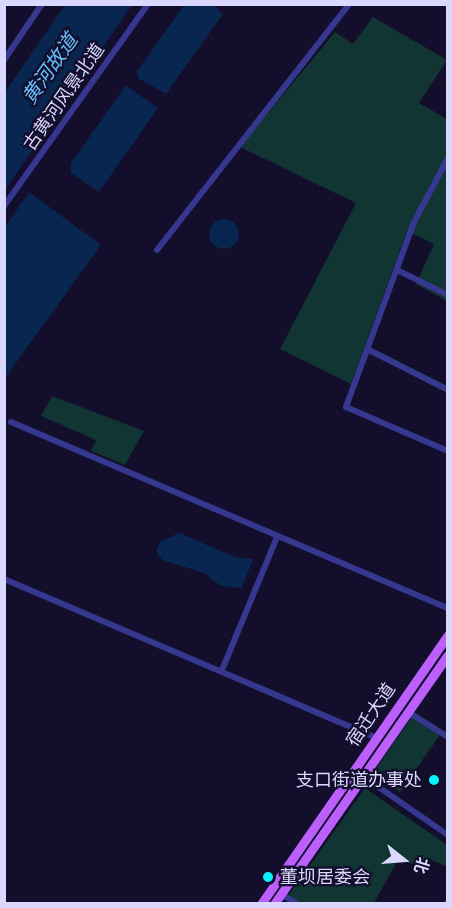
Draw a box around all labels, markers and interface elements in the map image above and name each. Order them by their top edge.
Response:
water label: 黄河故道 [17,29,83,109]
street label: 古黄河风景北道 [19,39,109,155]
street label: 宿迁大道 [342,679,400,751]
place label: 支口街道办事处 [296,769,422,791]
marker: 支口街道办事处 [427,773,441,787]
north arrow [374,830,434,890]
text: 北 [410,855,433,876]
place label: 董坝居委会 [280,866,370,888]
marker: 董坝居委会 [261,870,275,884]

